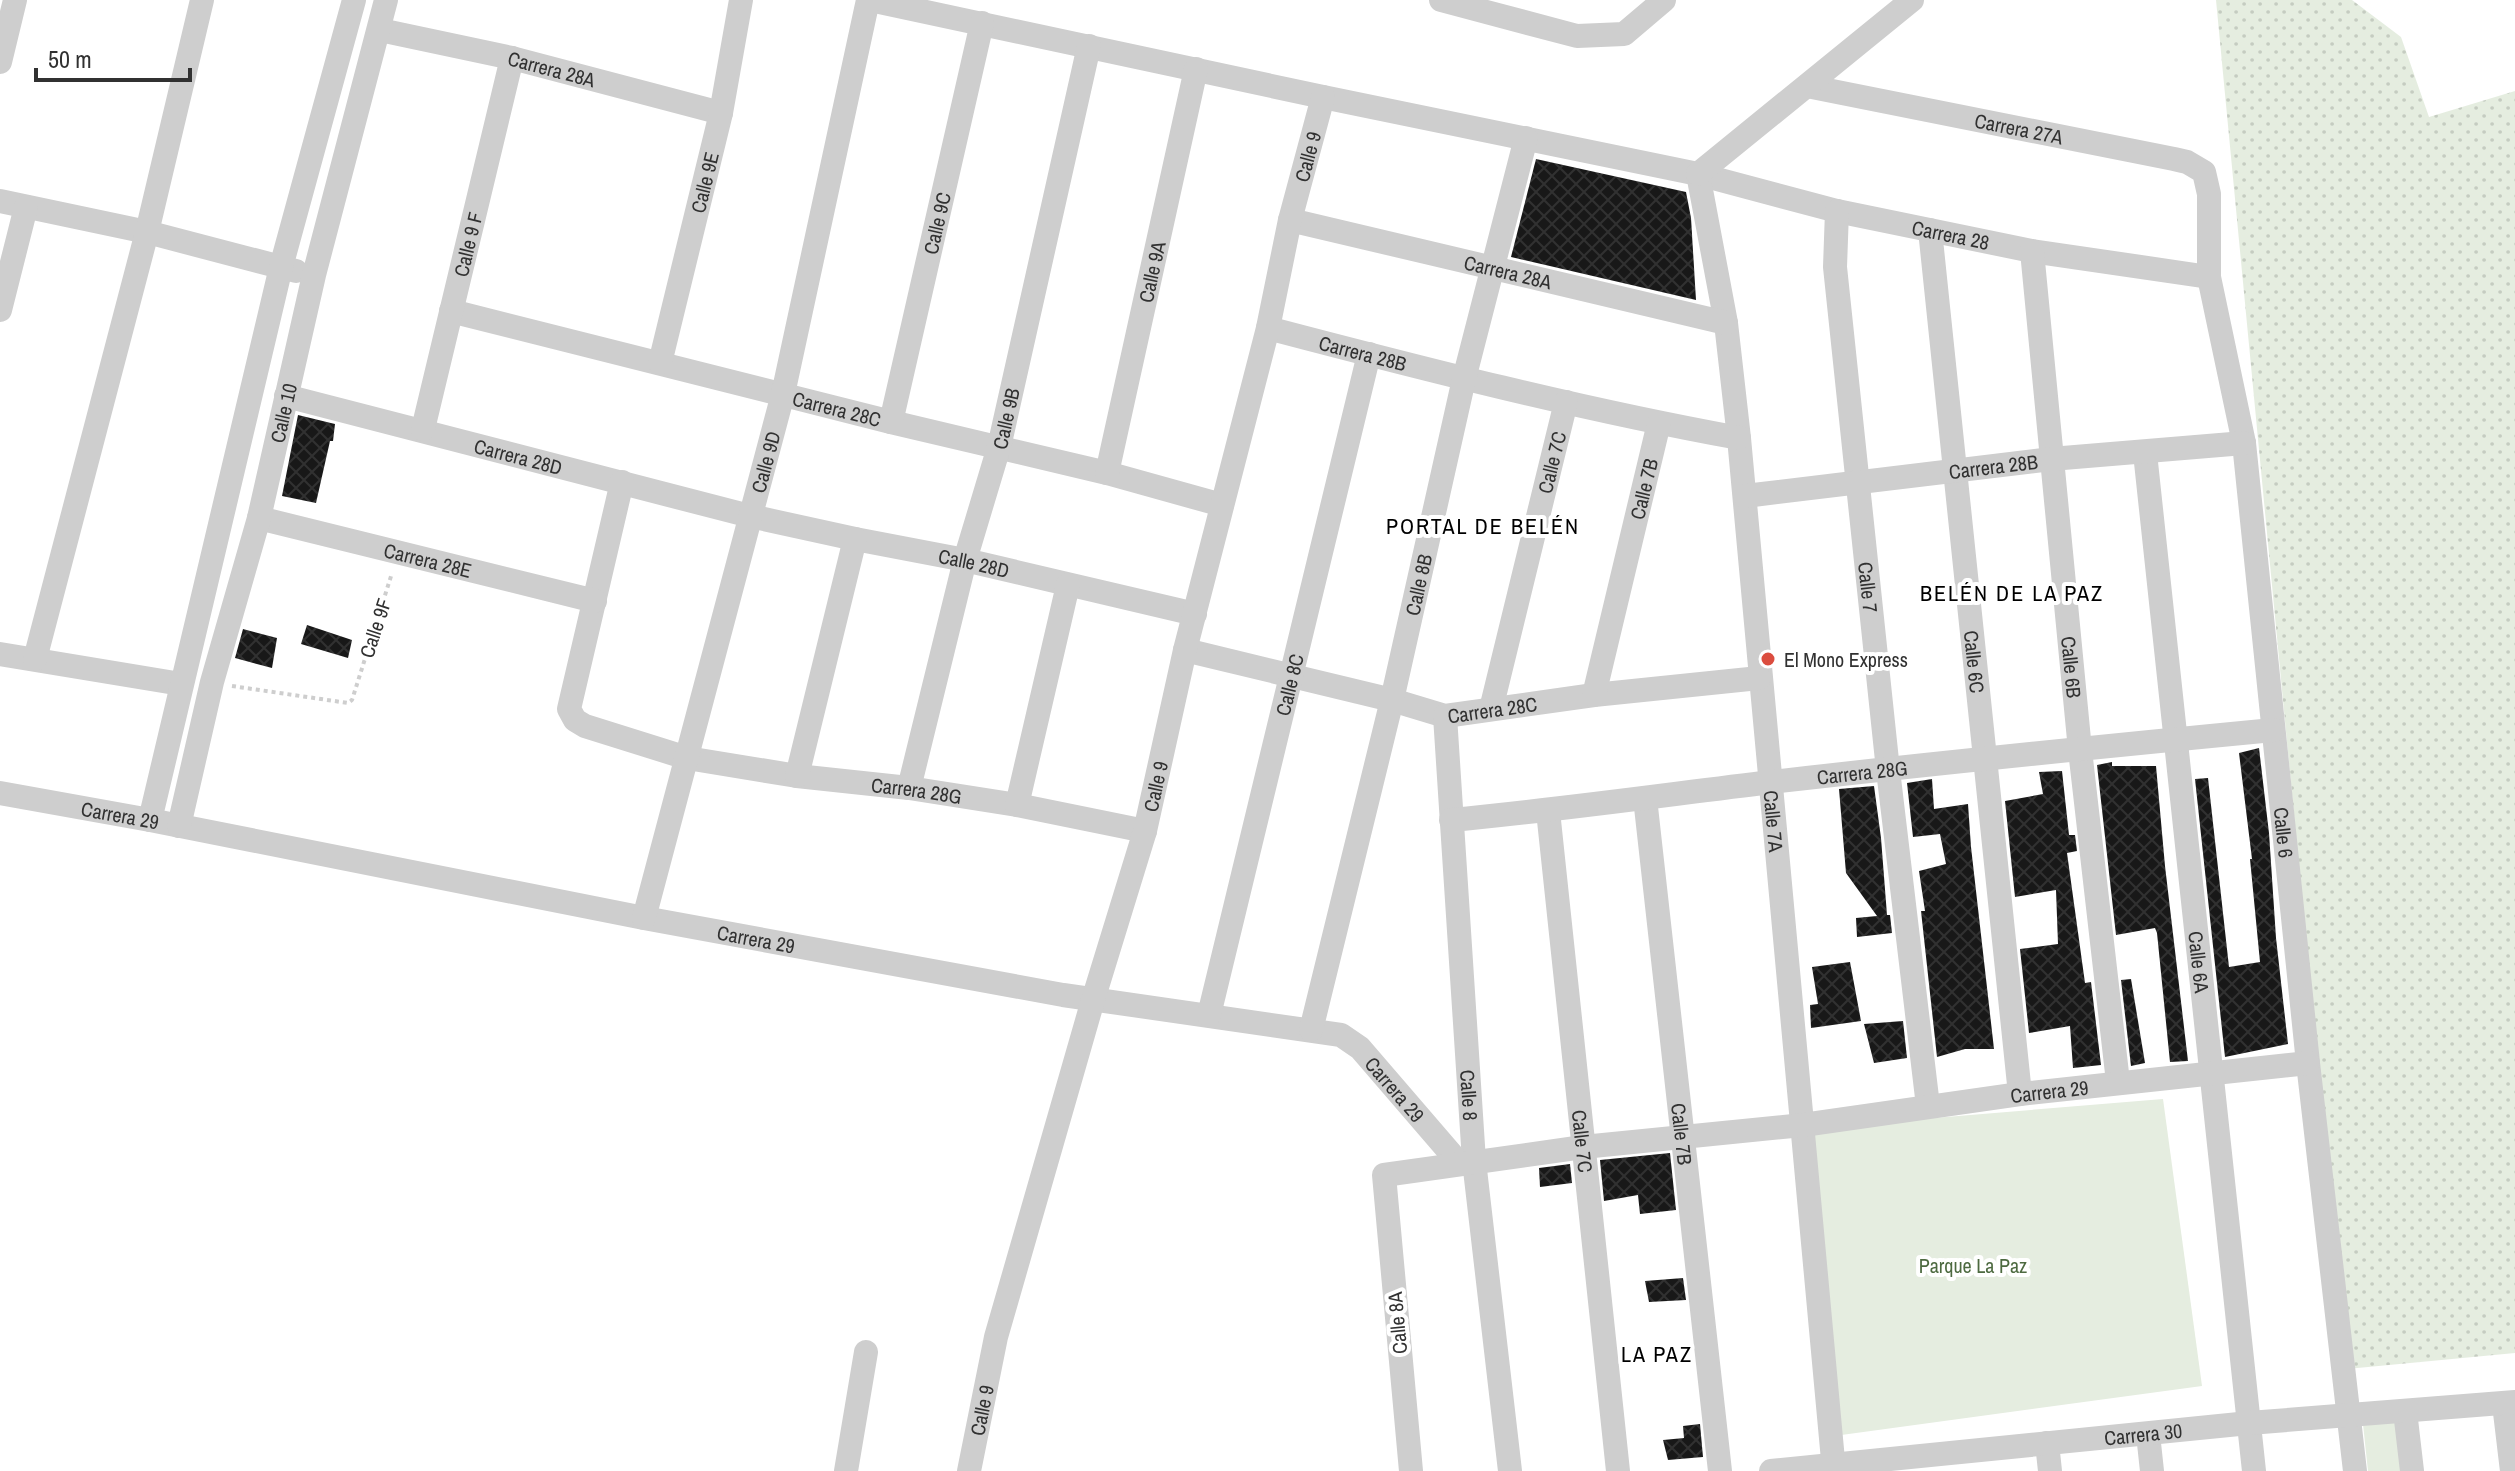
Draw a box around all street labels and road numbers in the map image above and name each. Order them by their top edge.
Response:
street label: Carrera 28A [505,44,598,93]
street label: Carrera 27A [1972,106,2065,150]
street label: Calle 9 [1287,128,1327,185]
street label: Calle 9E [684,149,725,216]
street label: Calle 9C [916,189,957,257]
street label: Calle 9 F [447,209,488,279]
street label: Carrera 28 [1910,213,1992,255]
street label: Calle 9A [1131,239,1171,305]
street label: Carrera 28A [1461,248,1555,295]
street label: Carrera 28B [1316,328,1410,377]
street label: Calle 10 [263,381,303,445]
street label: Carrera 28C [790,384,884,433]
street label: Calle 9B [985,385,1025,452]
street label: Calle 9D [744,428,786,496]
street label: Calle 7C [1531,428,1572,496]
street label: Carrera 28D [471,432,565,480]
street label: Carrera 28B [1947,447,2039,485]
street label: Calle 7B [1623,455,1664,522]
street label: Carrera 28E [381,536,475,584]
street label: Calle 28D [936,542,1012,583]
street label: Calle 8B [1398,551,1438,618]
street label: Calle 7 [1853,560,1885,614]
street label: Calle 9F [353,595,397,661]
street label: Calle 6C [1958,629,1992,695]
street label: Calle 6B [2056,635,2088,699]
street label: Calle 8C [1268,651,1310,718]
street label: Carrera 28C [1446,690,1539,729]
street label: Carrera 28G [1815,753,1909,790]
street label: Calle 9 [1136,758,1174,814]
street label: Carrera 28G [870,771,964,810]
street label: Calle 7A [1758,789,1791,853]
street label: Carrera 29 [79,794,161,835]
street label: Calle 6 [2268,806,2300,859]
street label: Carrera 29 [715,918,797,959]
street label: Calle 6A [2183,930,2216,994]
street label: Carrera 29 [1359,1050,1431,1128]
street label: Calle 8 [1455,1069,1485,1122]
street label: Carrera 29 [2008,1073,2090,1109]
street label: Calle 7B [1666,1102,1699,1166]
street label: Calle 7C [1566,1108,1600,1174]
street label: Calle 8A [1381,1291,1413,1355]
street label: Calle 9 [963,1383,1000,1438]
street label: Carrera 30 [2103,1416,2183,1451]

